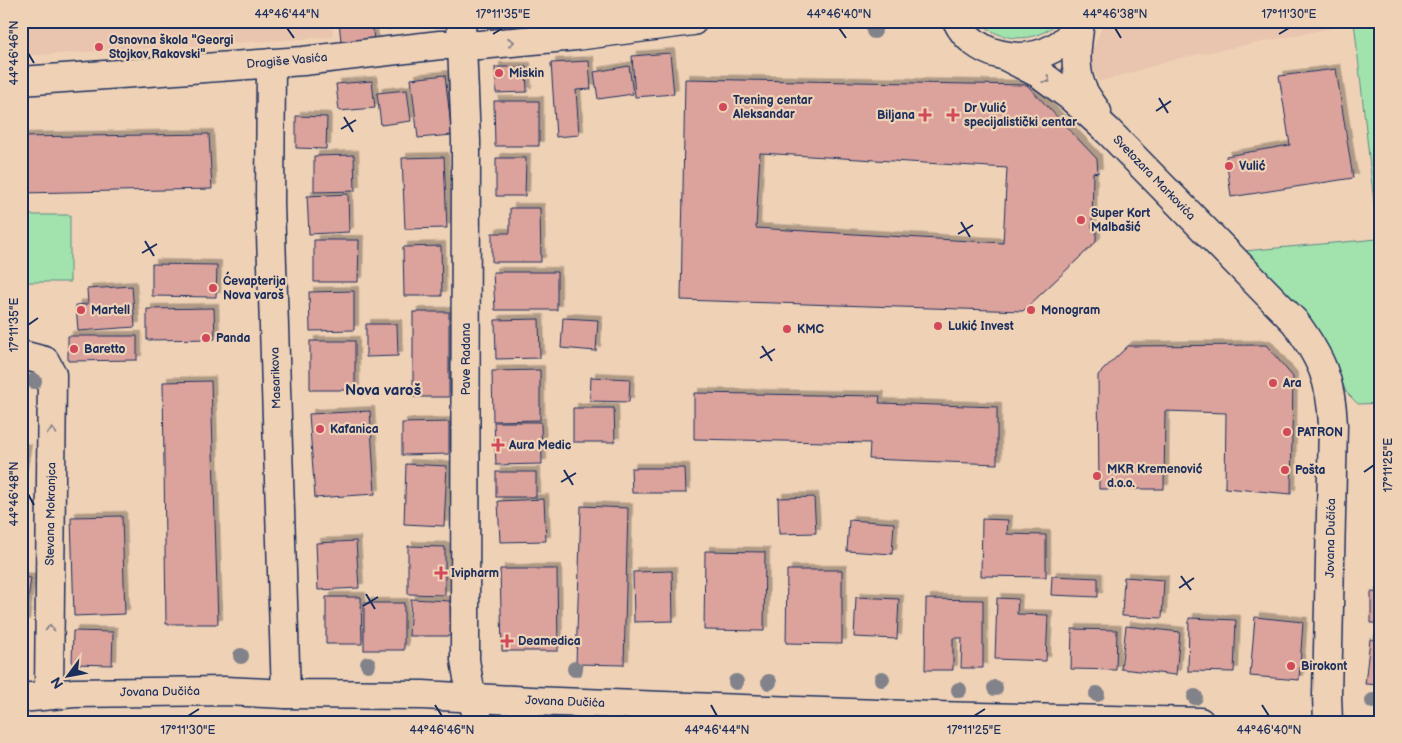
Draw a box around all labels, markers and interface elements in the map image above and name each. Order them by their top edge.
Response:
text: 44°46'44"N [254,7,320,22]
text: 17°11'35"E [476,7,530,22]
text: 44°46'40"N [807,7,871,22]
text: 44°46'38"N [1083,7,1147,22]
text: 17°11'30"E [1262,7,1317,22]
text: 44°46'46"N [7,20,22,86]
place label: Osnovna škola "Georgi Stojkov Rakovski" [109,33,234,62]
one-way arrow [507,37,515,48]
marker: Osnovna škola "Georgi Stojkov Rakovski" [93,41,105,53]
street label: Dragiše Vasića [246,50,328,72]
place label: Miskin [509,66,544,81]
marker: Miskin [493,67,505,79]
one-way arrow [1041,74,1050,82]
place label: Trening centar Aleksandar [732,93,813,122]
marker: Trening centar Aleksandar [717,101,729,113]
place label: Dr Vulić specijalistički centar [964,101,1077,130]
place label: Biljana [877,108,915,123]
marker: Dr Vulić specijalistički centar [946,108,960,122]
marker: Biljana [919,109,931,121]
street label: Svetozara Markovića [1110,132,1199,224]
place label: Vulić [1239,159,1266,174]
marker: Vulić [1223,160,1235,172]
place label: Super Kort Malbašić [1091,206,1150,235]
marker: Super Kort Malbašić [1075,214,1087,226]
place label: Ćevapterija Nova varoš [223,271,286,303]
marker: Ćevapterija Nova varoš [207,282,219,294]
text: 17°11'35"E [7,298,22,352]
place label: Martell [91,303,130,318]
place label: Monogram [1041,303,1100,318]
marker: Martell [75,304,87,316]
marker: Monogram [1025,304,1037,316]
place label: Lukić Invest [948,319,1014,334]
marker: Lukić Invest [932,320,944,332]
place label: KMC [797,322,825,337]
street label: Pave Radana [459,323,474,395]
marker: KMC [781,323,793,335]
place label: Panda [216,331,251,346]
marker: Panda [200,332,212,344]
place label: Baretto [84,342,126,357]
marker: Baretto [68,343,80,355]
street label: Masarikova [267,347,285,409]
place label: Ara [1282,376,1302,391]
marker: Ara [1267,377,1279,389]
district label: Nova varoš [345,381,421,400]
place label: Kafanica [330,422,379,437]
marker: Kafanica [314,423,326,435]
place label: PATRON [1297,425,1343,440]
one-way arrow [46,426,57,434]
marker: PATRON [1281,426,1293,438]
marker: Aura Medic [491,438,505,452]
place label: Aura Medic [508,438,572,453]
text: 17°11'25"E [1381,438,1396,492]
text: 44°46'48"N [7,462,22,526]
street label: Stevana Mokranjca [43,462,59,566]
place label: MKR Kremenović d.o.o. [1107,462,1203,491]
place label: Pošta [1295,463,1326,478]
marker: Pošta [1279,464,1291,476]
marker: MKR Kremenović d.o.o. [1091,470,1103,482]
street label: Jovana Dučića [1323,498,1339,578]
place label: Ivipharm [451,566,499,581]
marker: Ivipharm [435,567,447,579]
one-way arrow [45,624,55,632]
marker: Deamedica [500,634,514,648]
place label: Deamedica [518,634,581,649]
north arrow [42,650,92,700]
place label: Birokont [1301,659,1347,674]
marker: Birokont [1285,660,1297,672]
text: N [47,674,67,692]
street label: Jovana Dučića [120,684,200,700]
street label: Jovana Dučića [525,693,605,711]
text: 17°11'30"E [161,723,216,738]
text: 44°46'46"N [409,723,475,738]
text: 44°46'44"N [684,723,750,738]
text: 17°11'25"E [947,723,1001,738]
text: 44°46'40"N [1237,723,1301,738]

